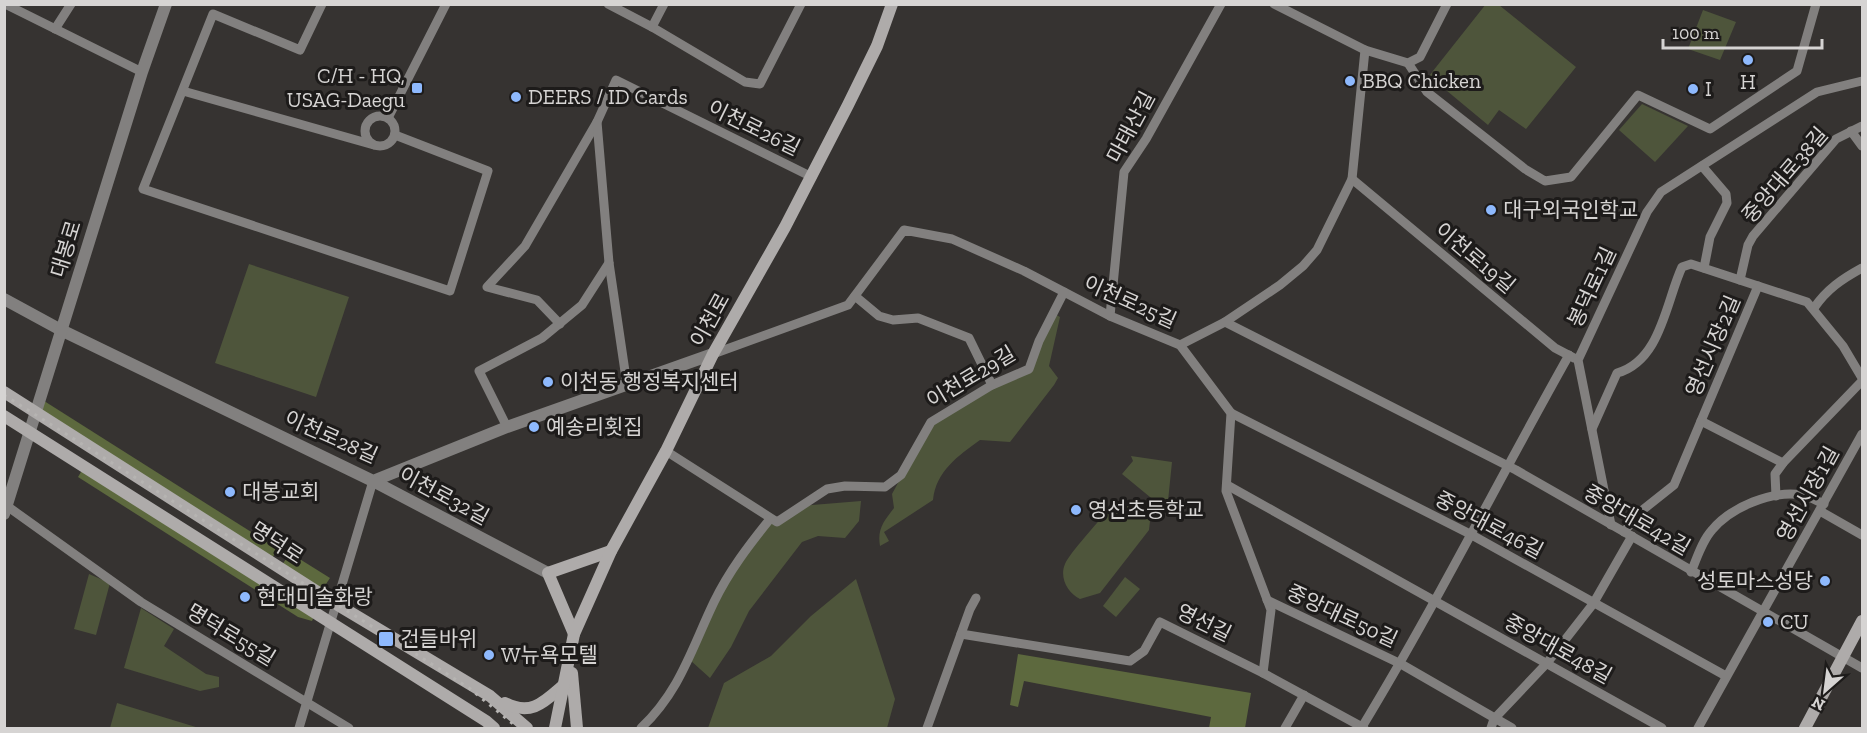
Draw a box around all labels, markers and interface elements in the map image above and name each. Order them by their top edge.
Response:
scale bar [1663,12,1822,50]
text: 100 m [1672,22,1720,44]
marker: H [1741,53,1755,67]
place label: C/H - HQ, USAG-Daegu [287,63,405,112]
place label: BBQ Chicken [1362,68,1481,93]
place label: H [1740,69,1756,94]
marker: BBQ Chicken [1343,74,1357,88]
place label: I [1705,76,1712,101]
marker: C/H - HQ, USAG-Daegu [410,81,424,95]
marker: I [1686,82,1700,96]
place label: DEERS / ID Cards [528,84,688,109]
street label: 마태산길 [1101,87,1160,167]
marker: DEERS / ID Cards [509,90,523,104]
street label: 이천로26길 [704,95,804,161]
street label: 중앙대로38길 [1736,122,1833,227]
place label: 대구외국인학교 [1503,197,1638,222]
marker: 대구외국인학교 [1484,203,1498,217]
street label: 대봉로 [45,217,86,280]
street label: 이천로19길 [1430,217,1520,298]
street label: 봉덕로1길 [1562,243,1621,331]
street label: 이천로25길 [1080,270,1180,333]
street label: 이천로 [685,288,735,351]
street label: 영선시장2길 [1680,291,1745,400]
street label: 이천로29길 [922,340,1020,413]
place label: 이천동 행정복지센터 [560,369,739,394]
marker: 이천동 행정복지센터 [541,375,555,389]
street label: 이천로28길 [281,405,382,468]
place label: 예송리횟집 [546,414,643,439]
marker: 예송리횟집 [527,420,541,434]
street label: 영선시장1길 [1771,442,1844,546]
street label: 이천로32길 [395,461,494,530]
place label: 대봉교회 [242,479,319,504]
street label: 중앙대로42길 [1580,479,1695,560]
marker: 대봉교회 [223,485,237,499]
street label: 중앙대로46길 [1431,486,1548,564]
place label: 영선초등학교 [1088,497,1204,522]
marker: 영선초등학교 [1069,503,1083,517]
street label: 명덕로 [246,516,308,569]
place label: 성토마스성당 [1697,568,1813,593]
marker: 성토마스성당 [1818,574,1832,588]
street label: 중앙대로50길 [1283,579,1402,652]
place label: 현대미술화랑 [257,584,373,609]
marker: 현대미술화랑 [238,590,252,604]
street label: 명덕로55길 [182,598,280,671]
street label: 영선길 [1173,599,1236,646]
street label: 중앙대로48길 [1500,609,1616,688]
place label: CU [1780,609,1809,634]
marker: CU [1761,615,1775,629]
place label: 건들바위 [400,626,477,651]
marker: 건들바위 [377,630,395,648]
place label: W뉴욕모텔 [501,642,598,667]
marker: W뉴욕모텔 [482,648,496,662]
north arrow [1795,661,1855,721]
text: N [1808,693,1828,715]

